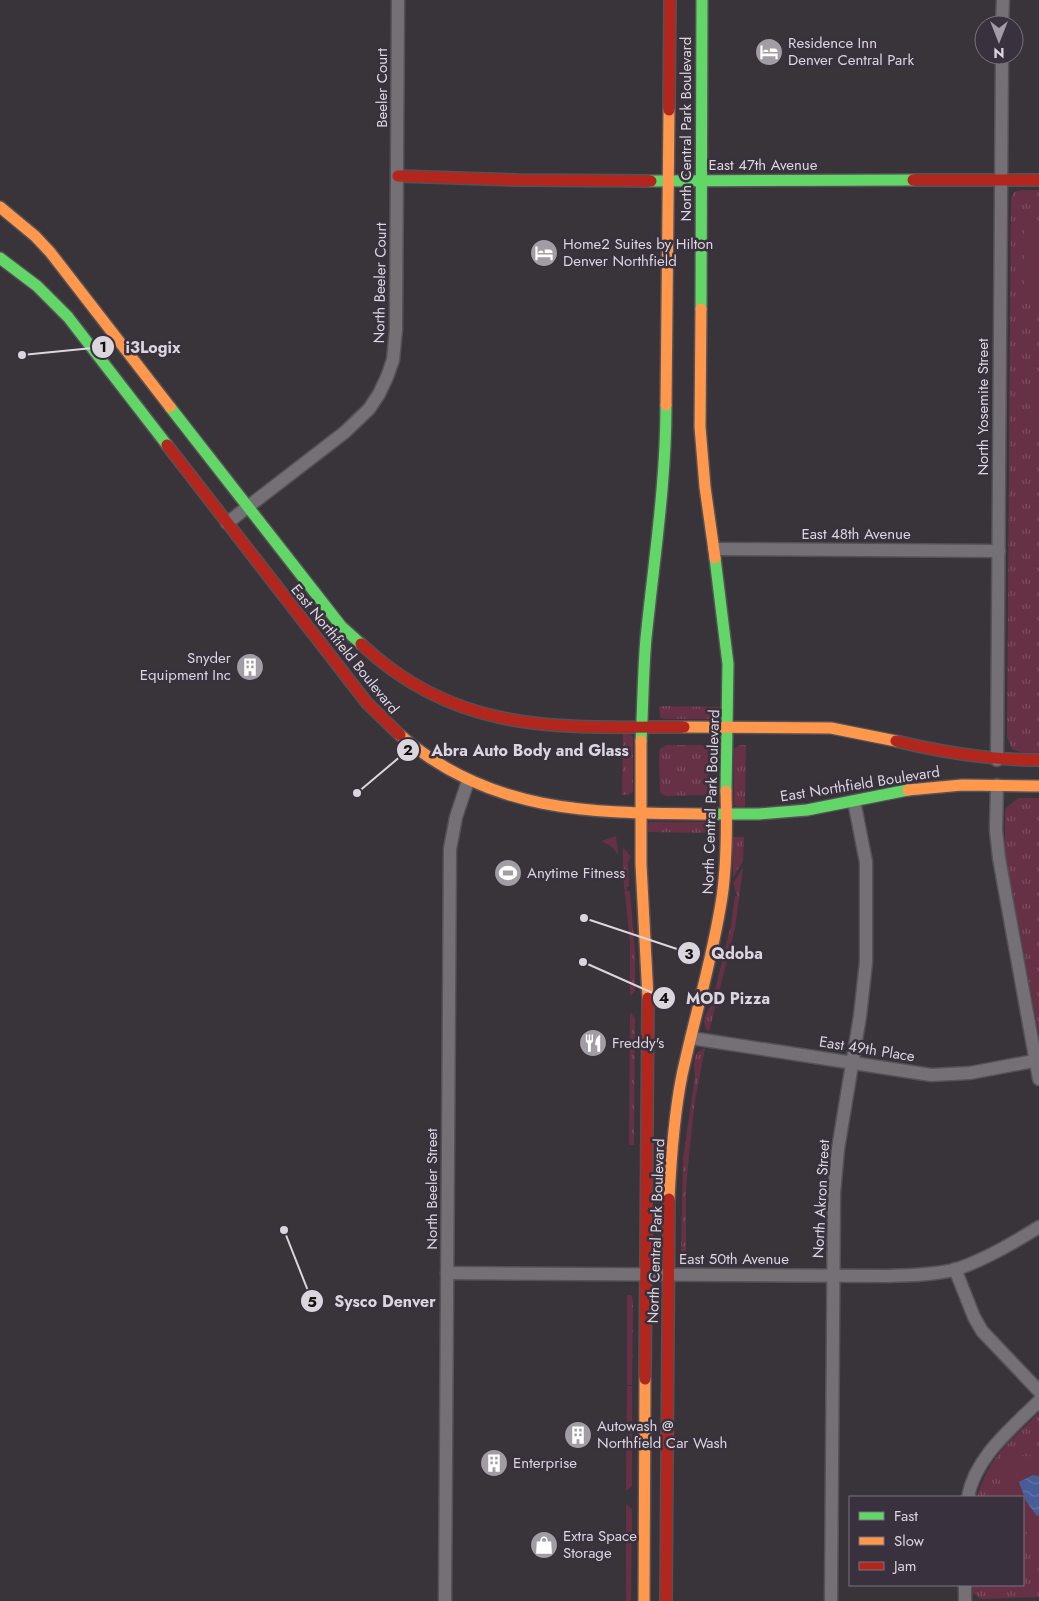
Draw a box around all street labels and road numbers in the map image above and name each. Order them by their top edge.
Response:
street label: North Central Park Boulevard [675,37,697,221]
street label: Beeler Court [371,48,393,128]
street label: East 47th Avenue [709,154,818,176]
street label: North Beeler Court [368,222,392,344]
street label: North Yosemite Street [972,338,994,476]
street label: East 48th Avenue [801,523,911,545]
street label: East Northfield Boulevard [286,579,404,719]
street label: North Central Park Boulevard [697,709,725,895]
street label: East Northfield Boulevard [779,761,941,807]
street label: East 49th Place [817,1031,917,1067]
street label: North Beeler Street [421,1128,443,1250]
street label: North Central Park Boulevard [642,1138,670,1324]
street label: North Akron Street [807,1139,835,1259]
street label: East 50th Avenue [679,1248,789,1270]

